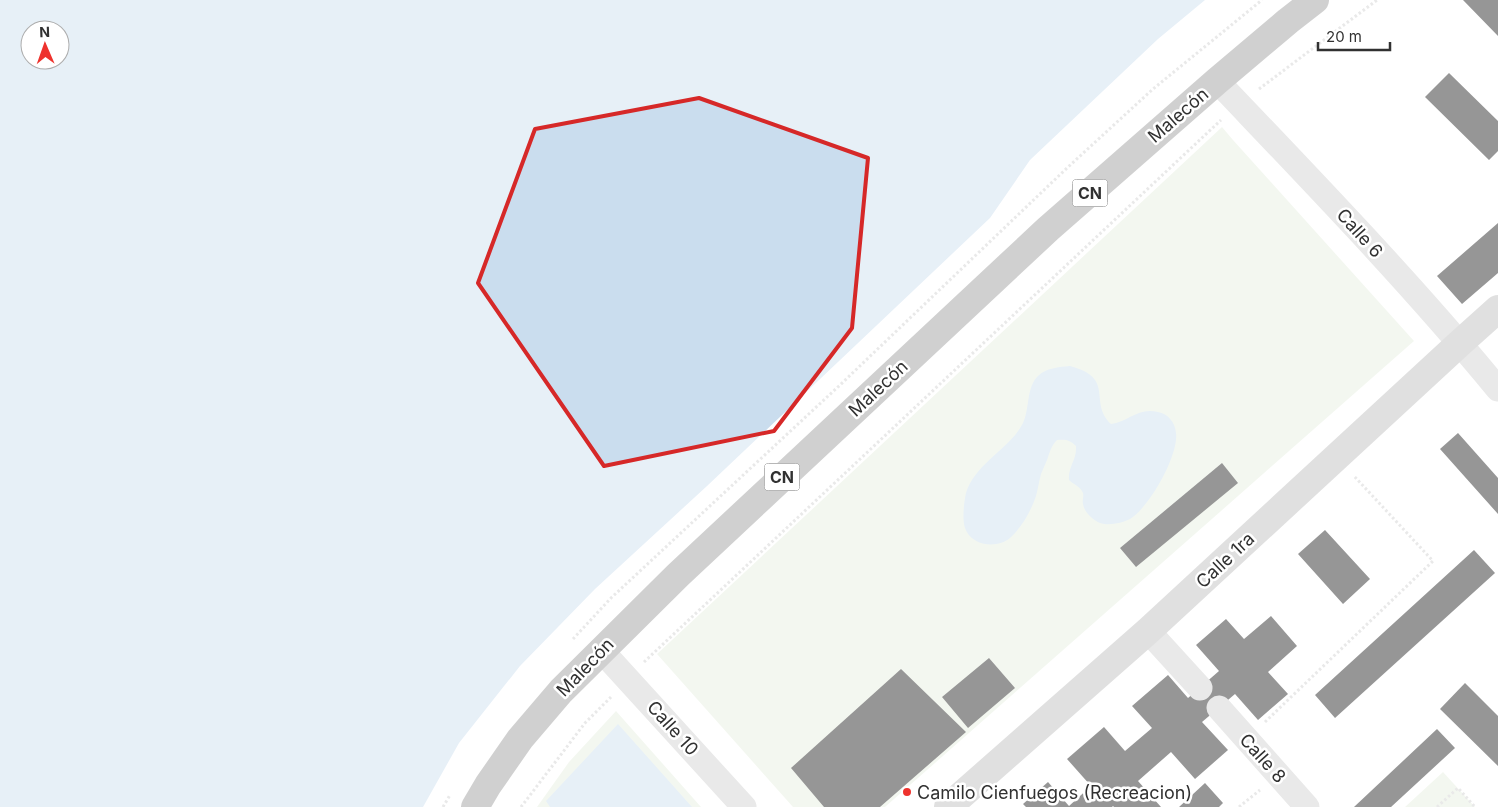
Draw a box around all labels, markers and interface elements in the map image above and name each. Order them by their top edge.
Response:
north arrow [20,20,70,70]
scale bar [1318,20,1390,52]
text: N [39,23,50,40]
text: 20 m [1326,27,1362,46]
street label: Malecón [1144,83,1212,147]
road number: CN [1072,180,1108,207]
street label: Calle 6 [1333,204,1387,262]
street label: Malecón [844,355,912,421]
road number: CN [764,464,800,491]
street label: Calle 1ra [1192,528,1258,592]
street label: Malecón [552,633,618,701]
street label: Calle 10 [643,696,703,760]
street label: Calle 8 [1236,729,1290,787]
place label: Camilo Cienfuegos (Recreacion) [917,782,1192,803]
marker: Camilo Cienfuegos (Recreacion) [901,786,913,798]

